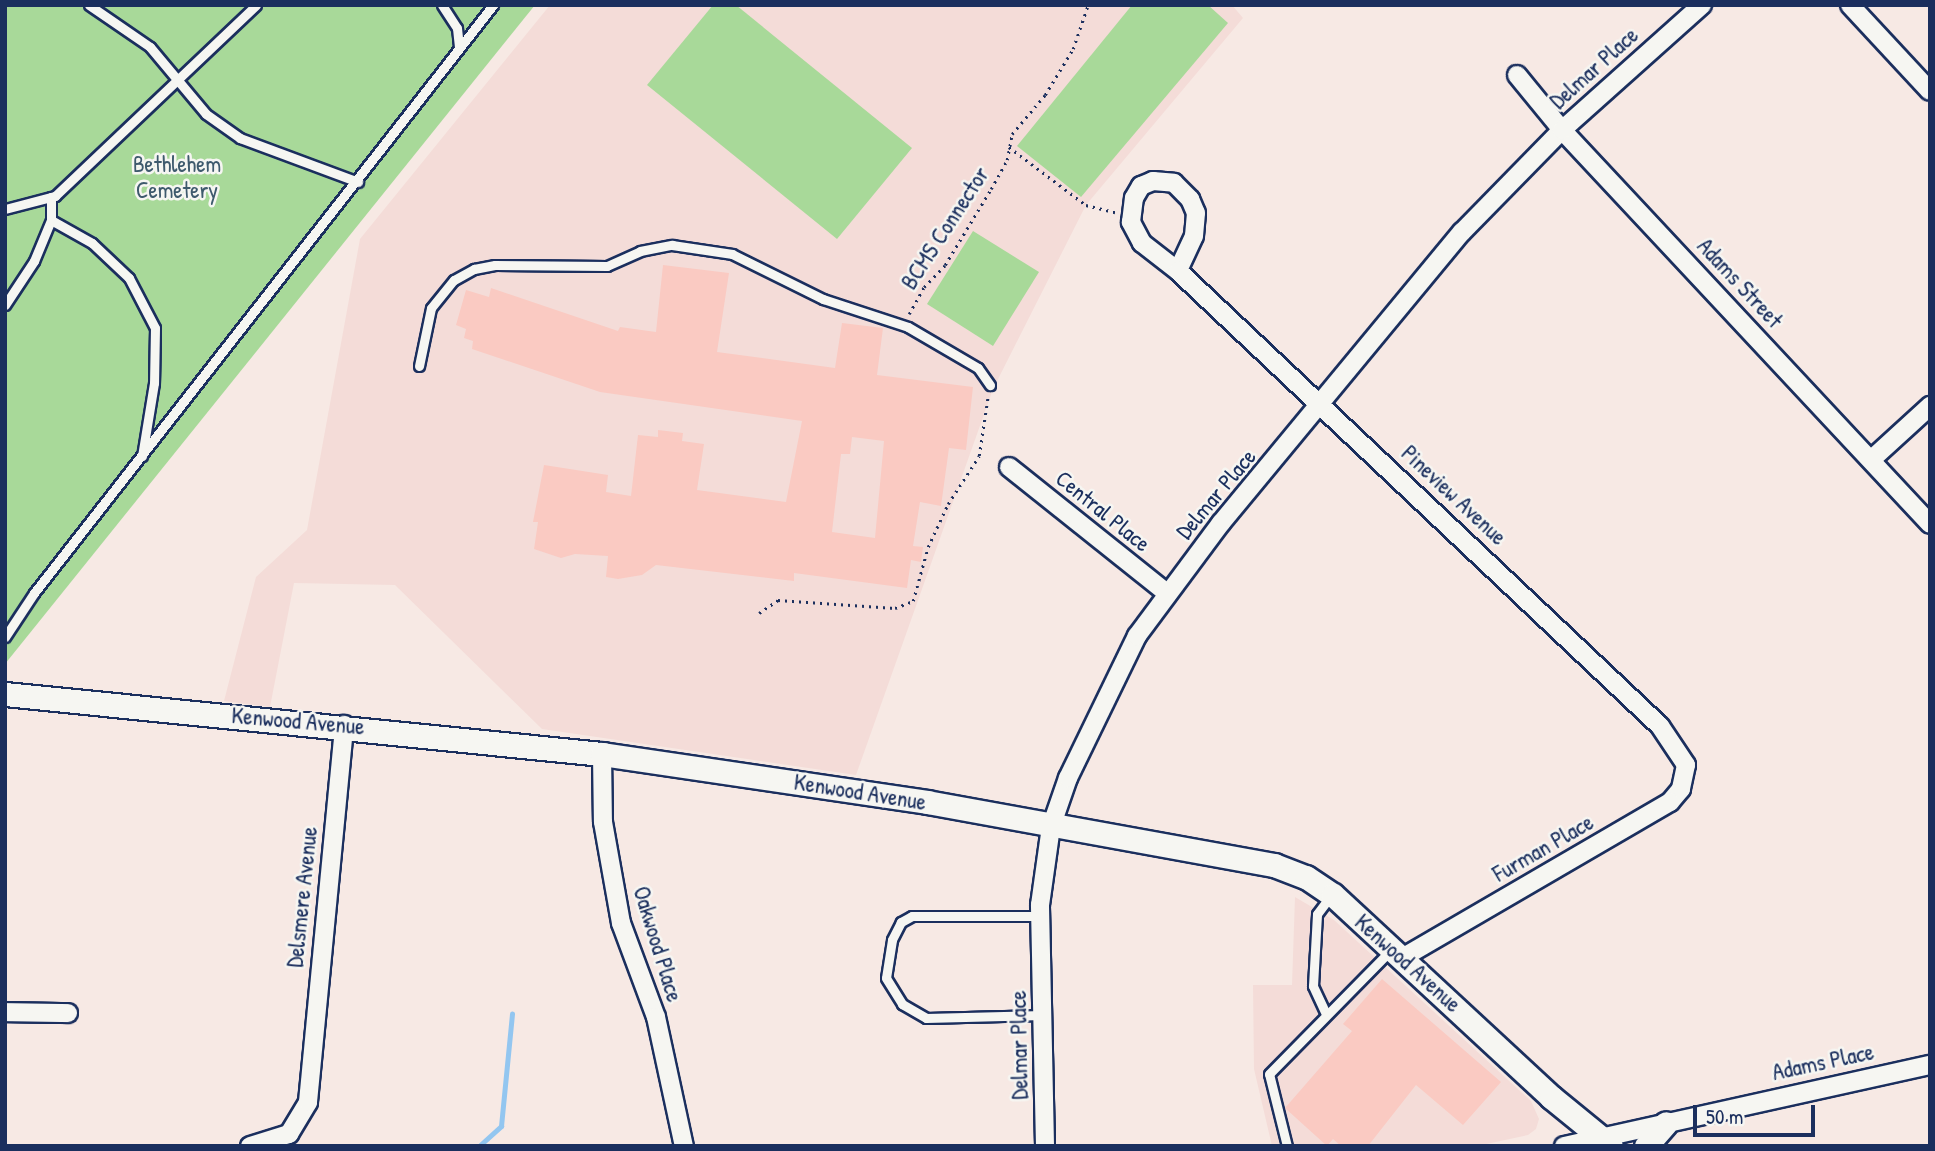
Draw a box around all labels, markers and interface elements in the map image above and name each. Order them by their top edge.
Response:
street label: Delmar Place [1544,21,1644,115]
park label: Bethlehem Cemetery [133,150,221,204]
street label: BCMS Connector [895,162,995,294]
street label: Adams Street [1692,232,1788,334]
street label: Pineview Avenue [1396,439,1512,551]
street label: Delmar Place [1170,443,1262,545]
street label: Central Place [1050,465,1156,557]
street label: Kenwood Avenue [230,701,366,741]
street label: Kenwood Avenue [792,768,928,816]
street label: Furman Place [1488,808,1598,888]
street label: Delsmere Avenue [281,825,323,969]
street label: Oakwood Place [627,883,689,1005]
street label: Kenwood Avenue [1349,908,1467,1018]
street label: Delmar Place [1004,990,1034,1100]
street label: Adams Place [1770,1038,1876,1086]
scale bar [1697,1092,1820,1136]
text: 50 m [1706,1102,1743,1131]

